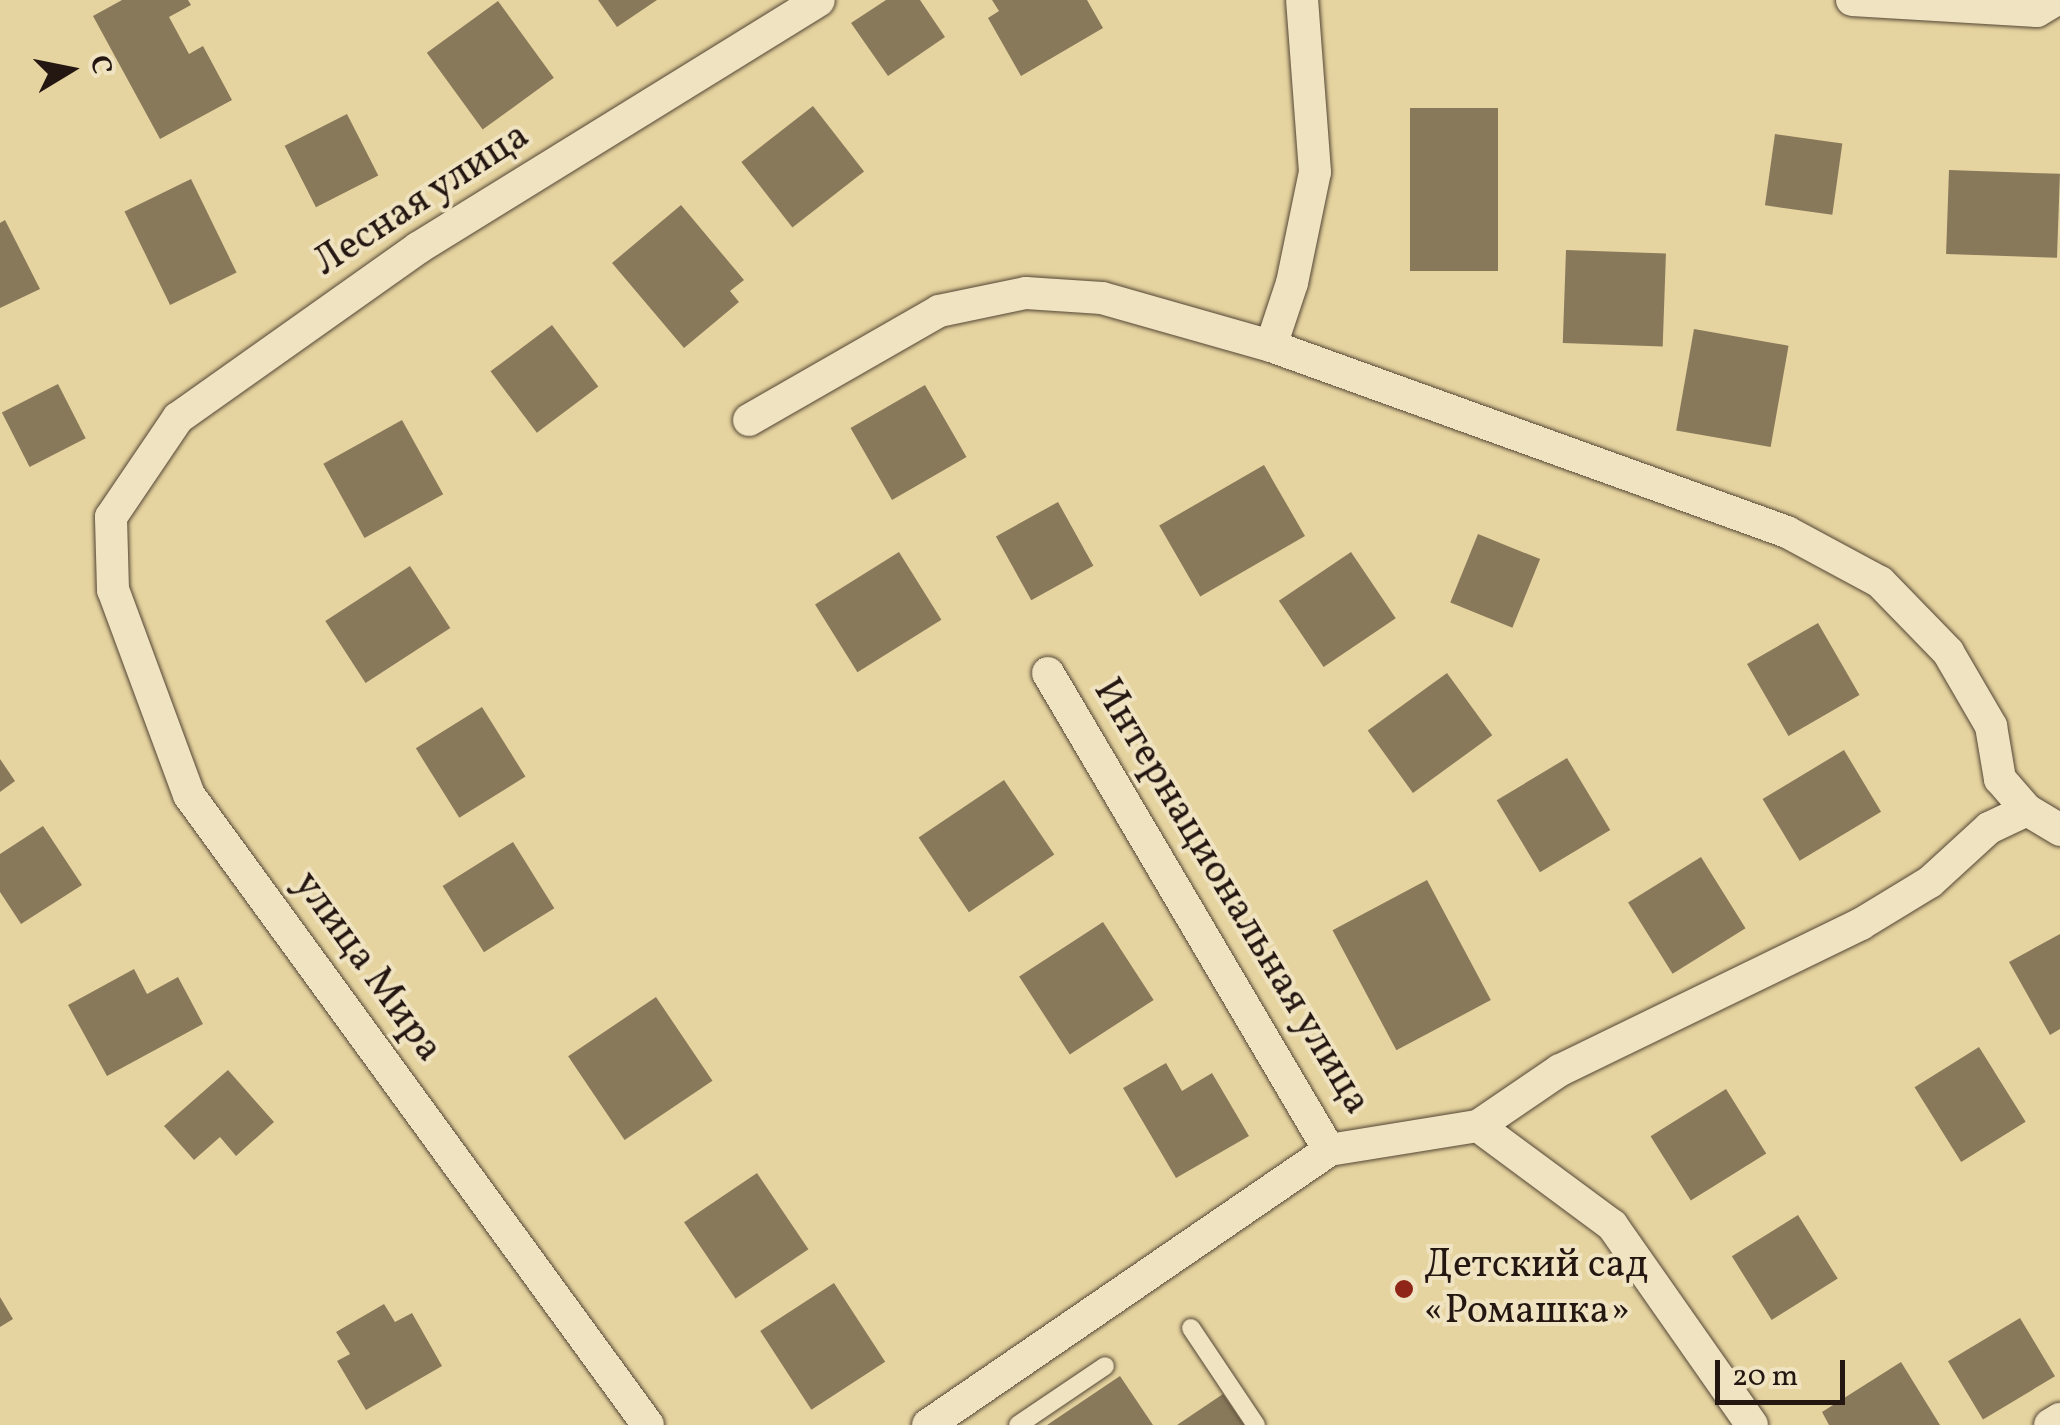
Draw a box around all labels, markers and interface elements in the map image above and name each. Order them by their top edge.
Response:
north arrow [20,20,120,120]
text: С [79,52,121,77]
street label: Лесная улица [305,112,539,288]
street label: Интернациональная улица [1081,670,1381,1124]
street label: улица Мира [282,862,452,1072]
place label: Детский сад «Ромашка» [1424,1242,1648,1336]
marker: Детский сад «Ромашка» [1393,1278,1415,1300]
scale bar [1720,1340,1850,1402]
text: 20 m [1732,1356,1798,1398]

